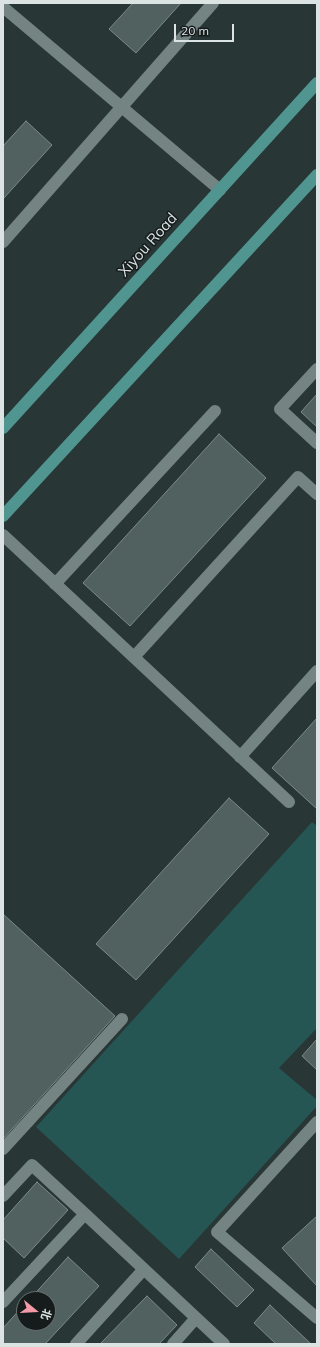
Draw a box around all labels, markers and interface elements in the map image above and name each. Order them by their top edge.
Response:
scale bar [176,16,236,42]
text: 20 m [181,23,209,38]
street label: Xiyou Road [115,210,181,280]
north arrow [16,1291,56,1331]
text: 北 [38,1307,55,1322]

